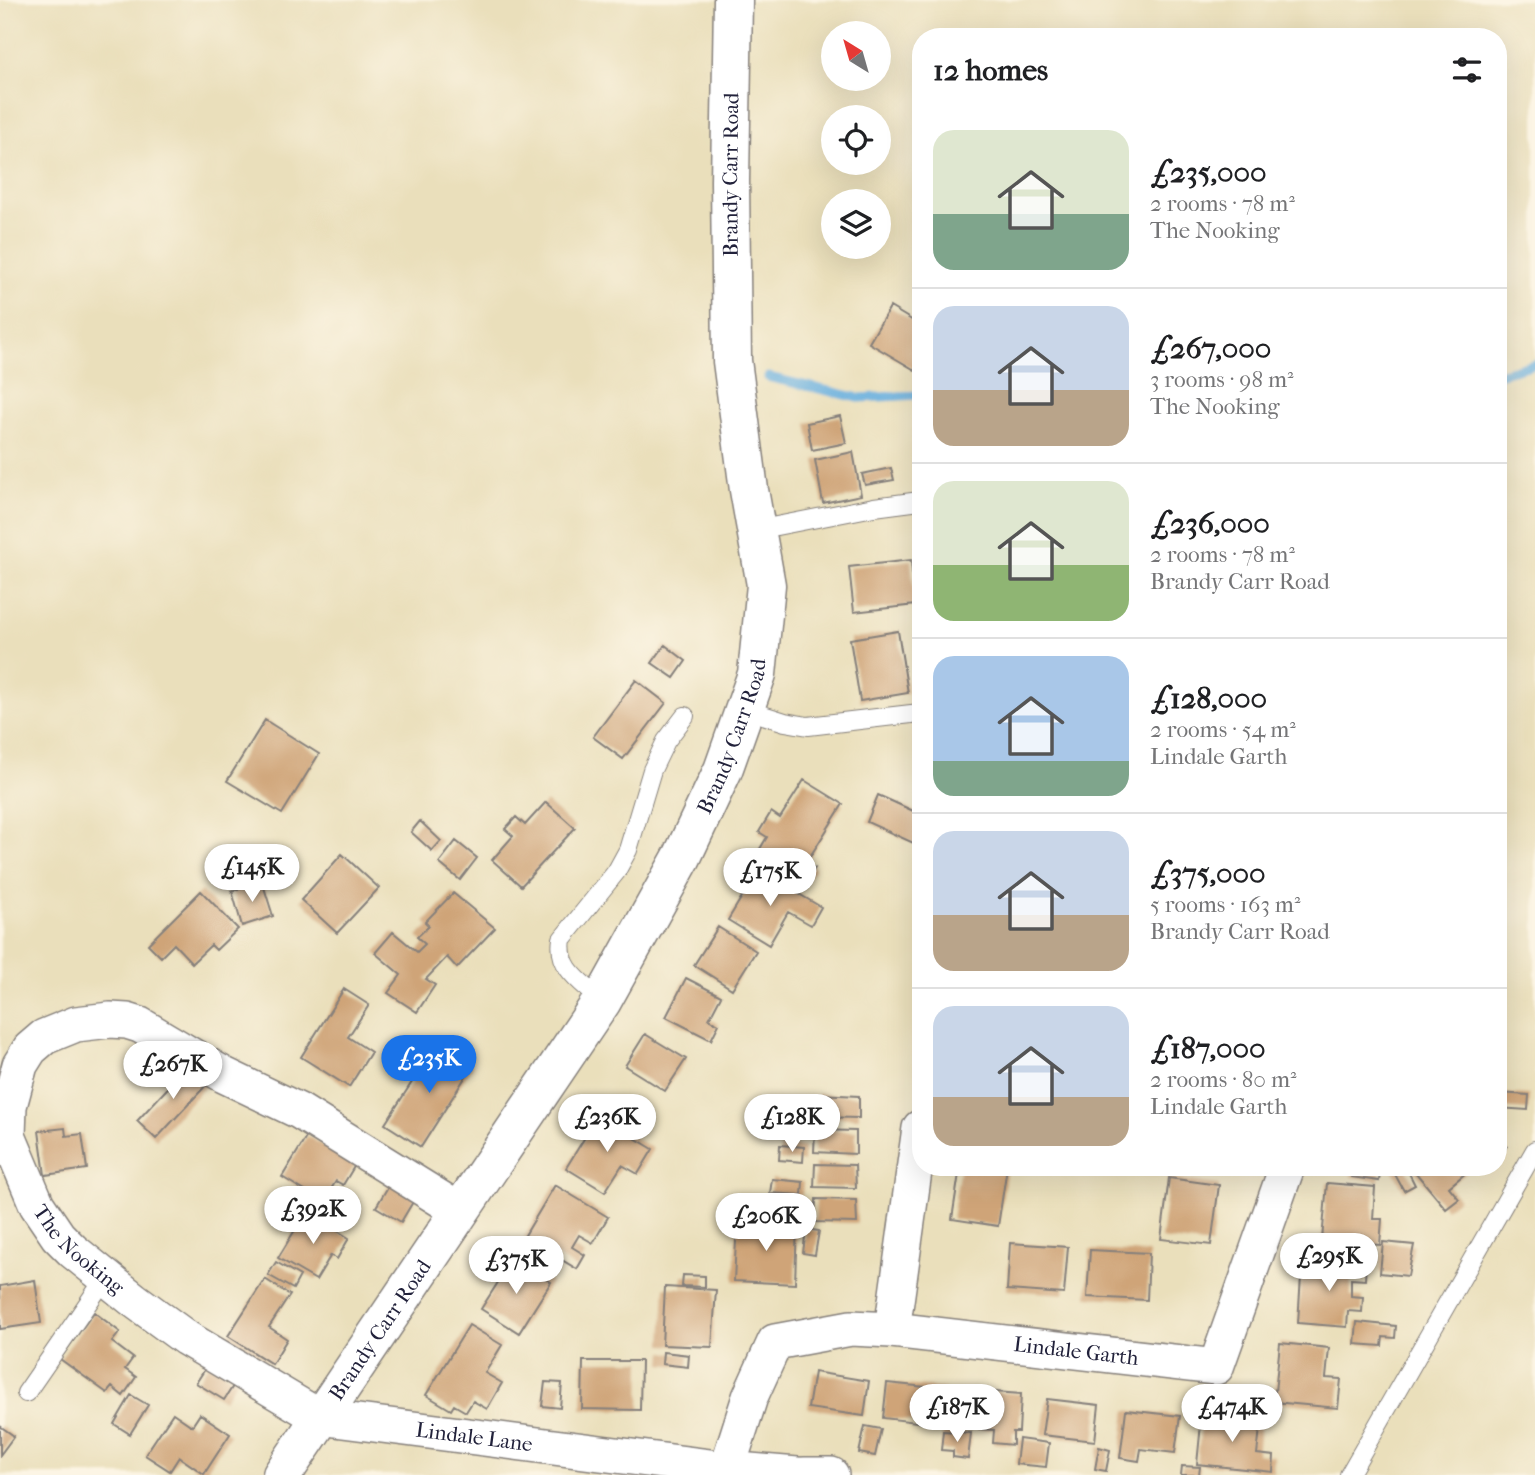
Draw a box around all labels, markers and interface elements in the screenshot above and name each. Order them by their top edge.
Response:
north arrow [821,21,891,91]
map controls [821,21,891,259]
icon: filters [1448,51,1486,89]
text: 12 homes [933,53,1048,88]
street label: Brandy Carr Road [718,92,743,257]
button: locate [821,105,891,175]
text: £235,000 [1150,155,1267,190]
icon: home [989,158,1073,242]
button: layers [821,189,891,259]
text: 2 rooms · 78 m² [1150,190,1295,217]
text: The Nooking [1150,217,1280,244]
text: £267,000 [1150,331,1271,366]
icon: home [989,334,1073,418]
text: 3 rooms · 98 m² [1150,366,1294,393]
text: The Nooking [1150,393,1280,420]
text: £236,000 [1150,506,1270,541]
icon: home [989,509,1073,593]
text: 2 rooms · 78 m² [1150,541,1295,568]
text: Brandy Carr Road [1150,568,1330,595]
street label: Brandy Carr Road [692,657,771,818]
text: £128,000 [1150,681,1267,716]
icon: home [989,684,1073,768]
text: 2 rooms · 54 m² [1150,716,1296,743]
text: Lindale Garth [1150,743,1287,770]
pin: £145K [203,844,301,904]
pin: £175K [721,848,819,908]
text: £145K [220,853,284,880]
text: £375,000 [1150,856,1266,891]
text: £175K [739,857,801,884]
icon: home [989,859,1073,943]
text: 5 rooms · 163 m² [1150,891,1300,918]
text: Brandy Carr Road [1150,918,1330,945]
text: £187,000 [1150,1031,1266,1066]
icon: home [989,1034,1073,1118]
pin: £235K [380,1036,478,1095]
pin: £267K [124,1042,222,1101]
text: £235K [397,1044,461,1071]
text: £267K [139,1050,207,1077]
text: 2 rooms · 80 m² [1150,1066,1297,1093]
text: Lindale Garth [1150,1093,1287,1120]
pin: £236K [558,1094,656,1154]
pin: £128K [743,1094,841,1154]
text: £236K [574,1103,640,1130]
text: £128K [760,1103,824,1130]
pin: £392K [264,1186,362,1246]
pin: £206K [717,1194,815,1253]
text: £392K [280,1195,346,1222]
street label: The Nooking [28,1200,130,1300]
text: £206K [731,1202,801,1229]
pin: £295K [1280,1234,1378,1293]
pin: £375K [467,1236,565,1296]
text: £295K [1296,1242,1362,1269]
text: £375K [485,1245,547,1272]
street label: Brandy Carr Road [324,1255,436,1405]
street label: Lindale Garth [1012,1332,1140,1370]
pin: £187K [908,1384,1006,1444]
pin: £474K [1183,1384,1281,1444]
text: £187K [926,1393,988,1420]
text: £474K [1197,1393,1267,1420]
street label: Lindale Lane [414,1417,534,1456]

